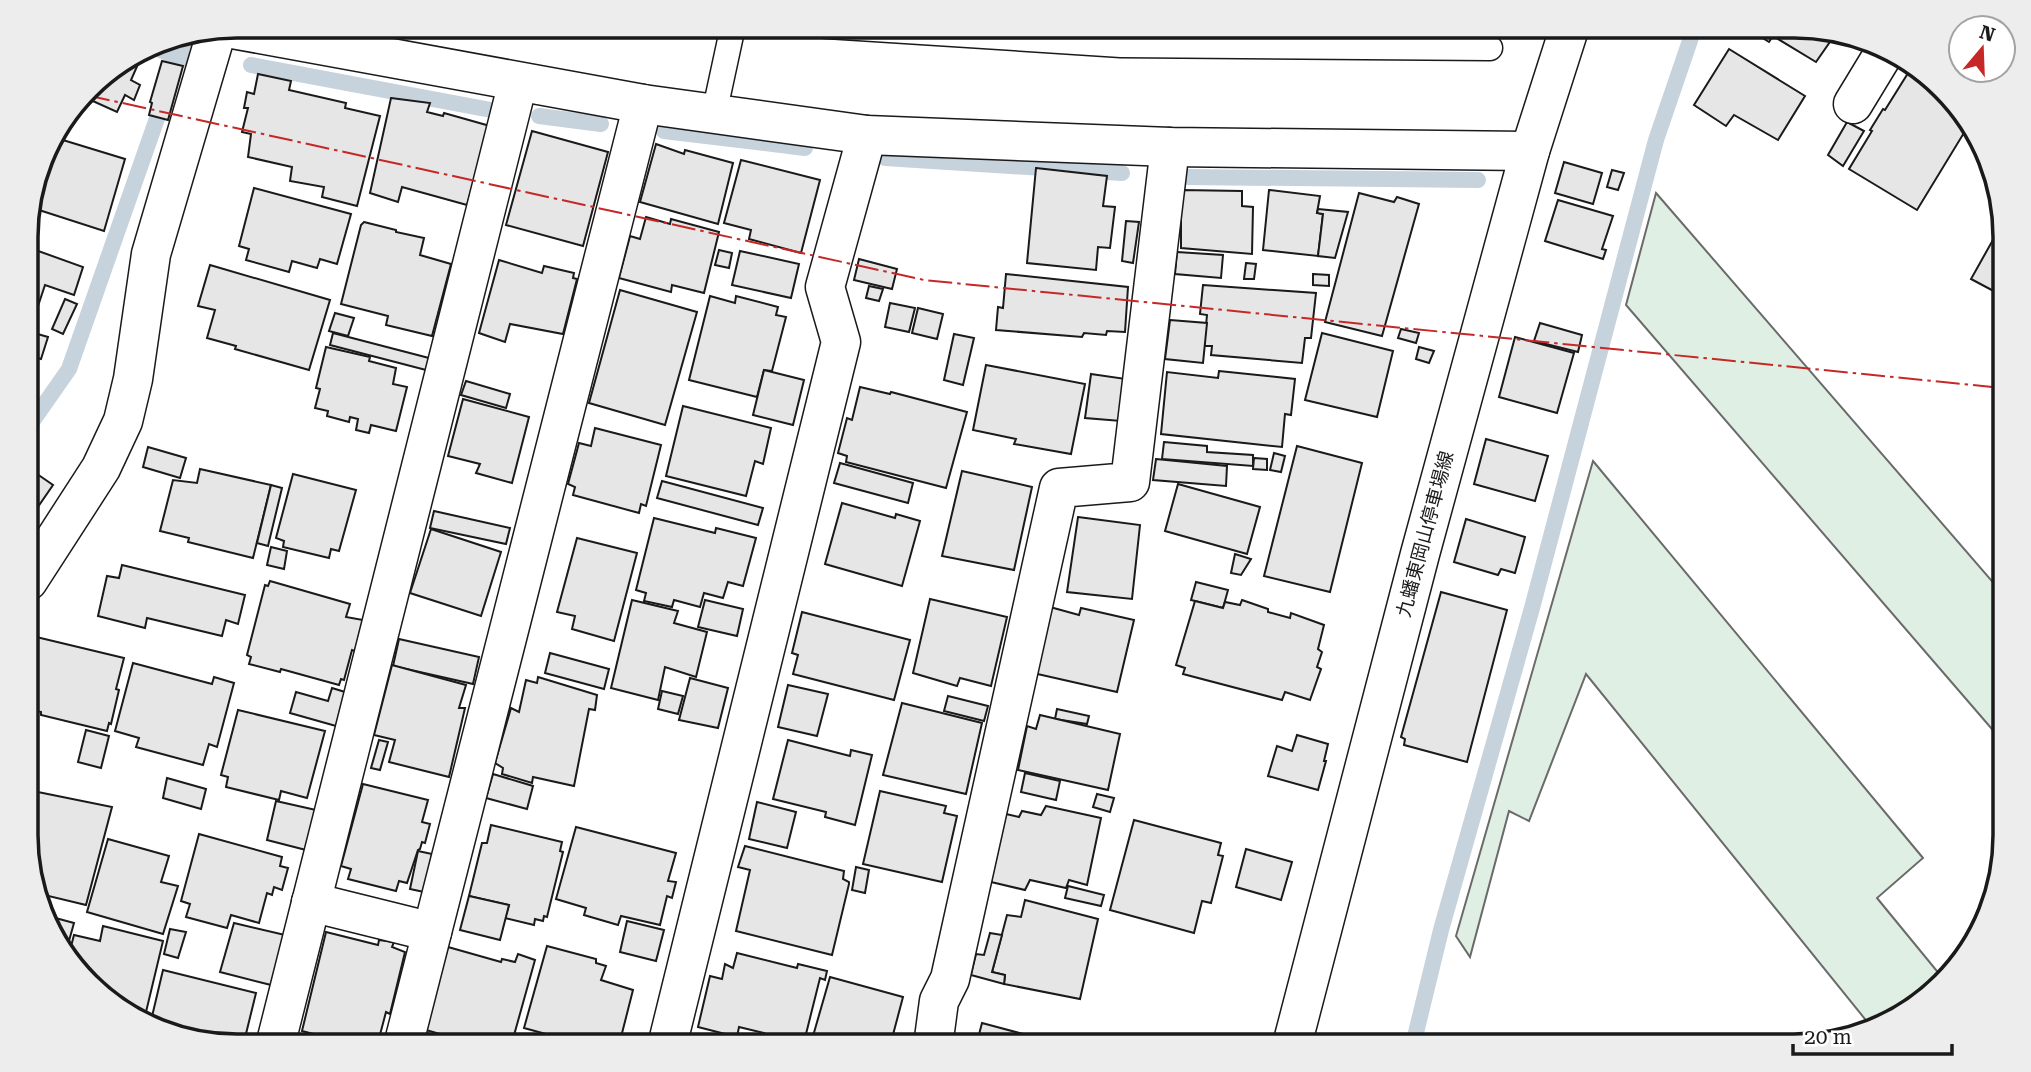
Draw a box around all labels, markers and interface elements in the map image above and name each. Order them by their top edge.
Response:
north arrow [1947,14,2017,84]
text: N [1977,20,1998,47]
street label: 九蟠東岡山停車場線 [1392,448,1458,620]
scale bar [1793,1012,1952,1056]
text: 20 m [1804,1025,1852,1049]

